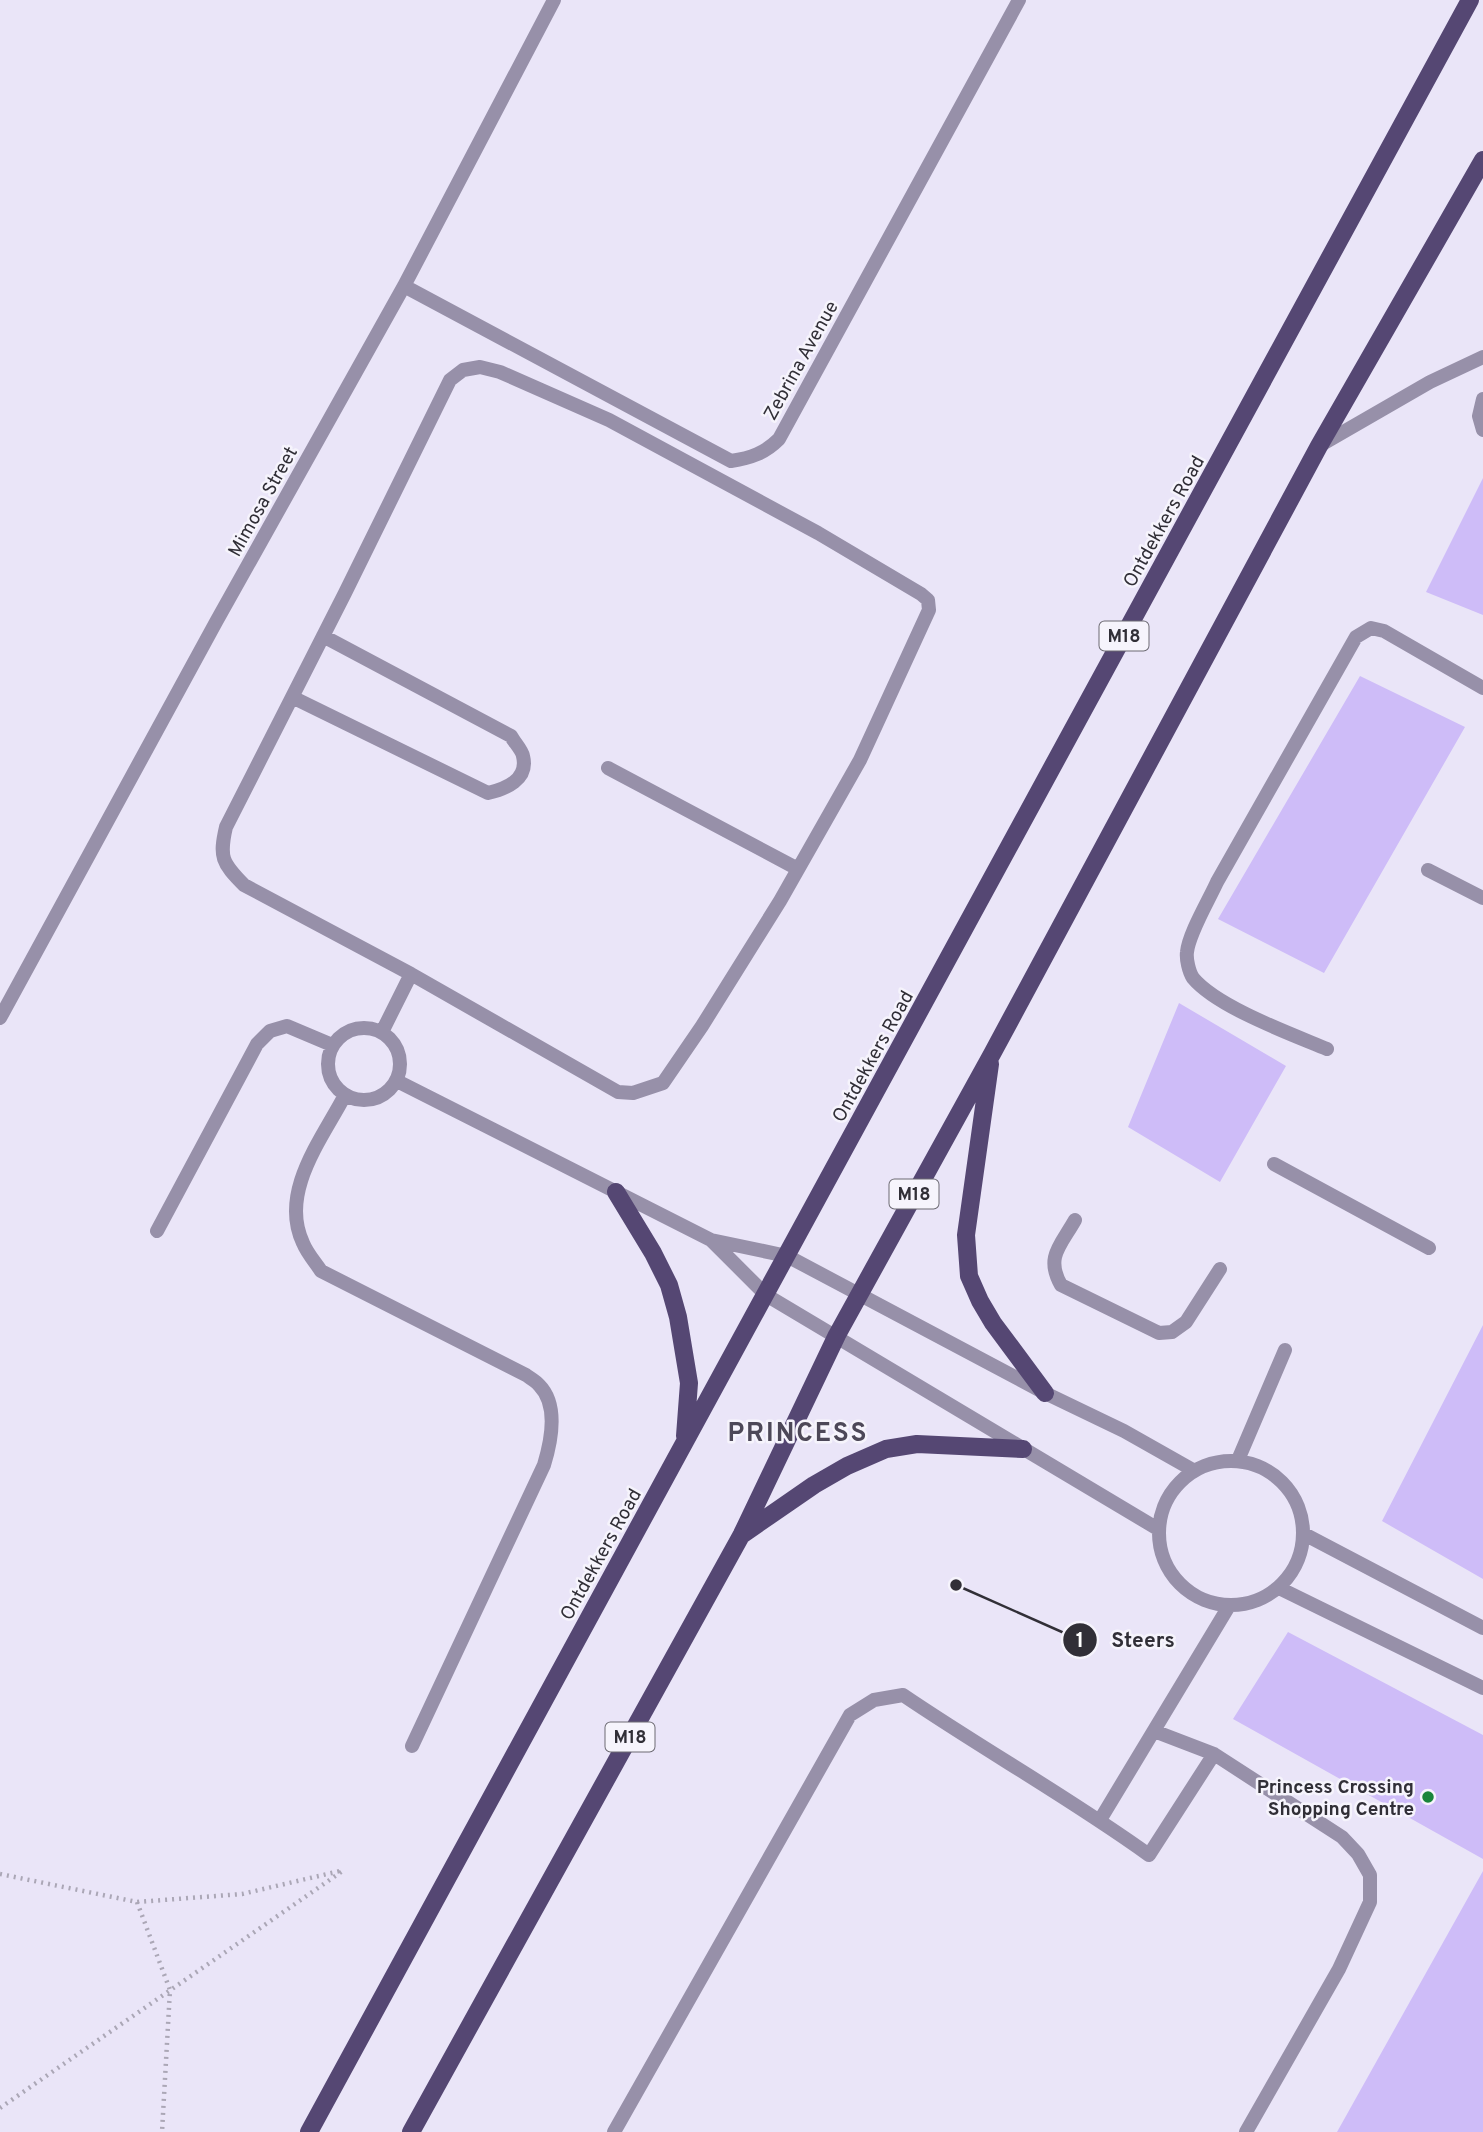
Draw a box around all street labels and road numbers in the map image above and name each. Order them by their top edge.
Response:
street label: Zebrina Avenue [759,297,844,425]
street label: Mimosa Street [224,443,304,561]
street label: Ontdekkers Road [1119,452,1211,592]
road number: M18 [1100,622,1148,650]
street label: Ontdekkers Road [828,987,920,1127]
road number: M18 [890,1180,939,1209]
street label: Ontdekkers Road [556,1485,648,1625]
road number: M18 [606,1722,654,1752]

